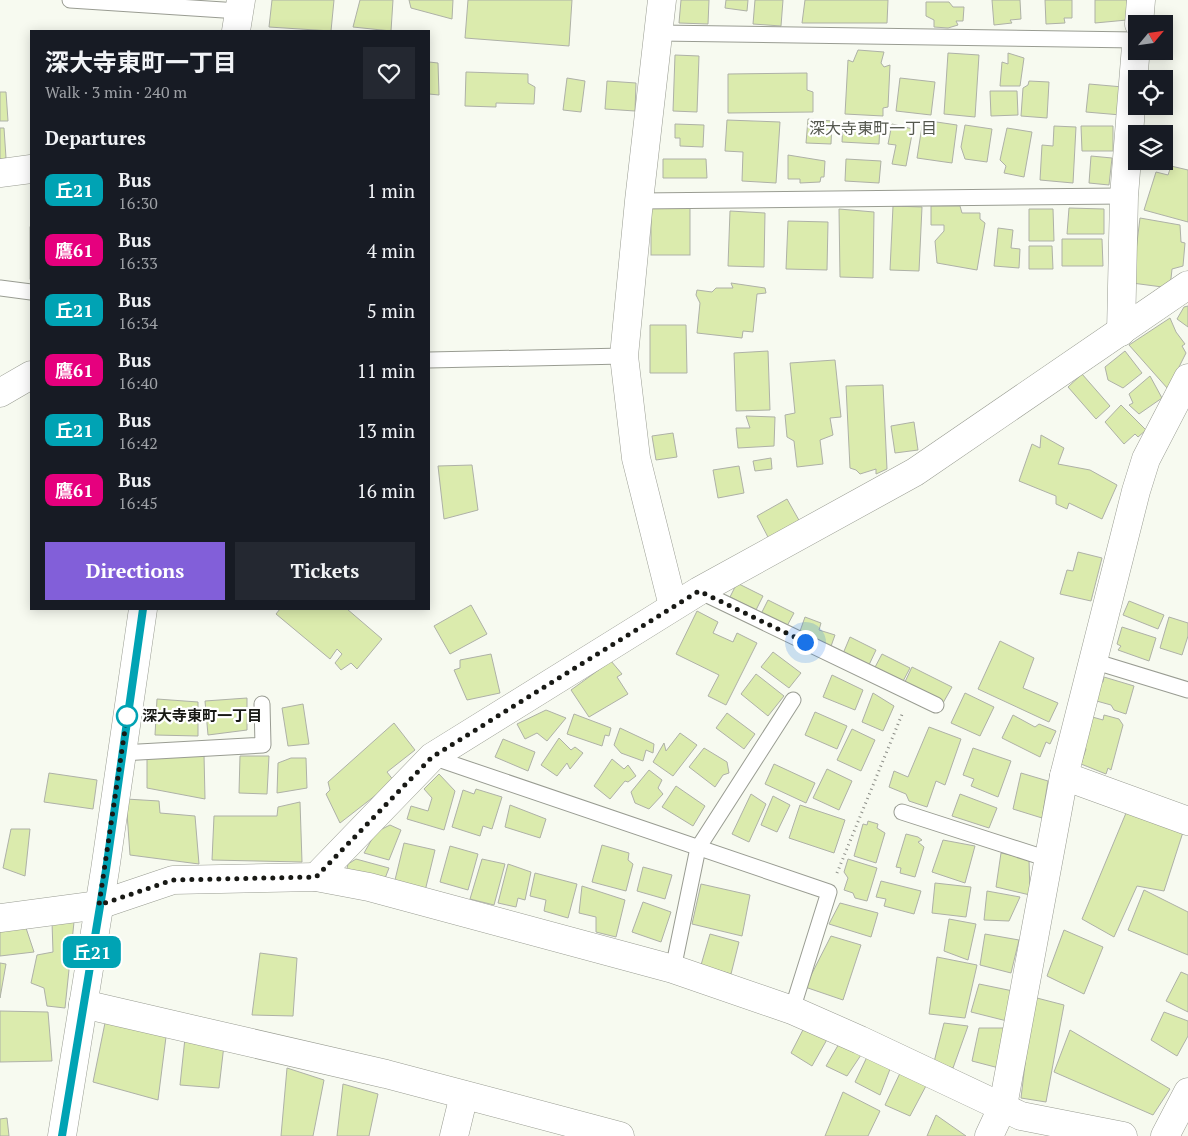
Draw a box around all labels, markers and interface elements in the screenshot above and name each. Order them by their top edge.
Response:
north arrow [1128,15,1172,60]
map controls [1128,15,1173,170]
text: 深大寺東町一丁目 [45,46,237,78]
button: heart [363,47,415,99]
button: locate [1128,70,1173,115]
text: Walk · 3 min · 240 m [45,81,187,103]
district label: 深大寺東町一丁目 [809,117,937,139]
text: Departures [45,125,146,150]
button: layers [1128,125,1173,170]
text: Bus [118,167,151,192]
text: 丘21 [55,178,93,202]
text: 1 min [367,178,415,203]
text: 16:30 [118,192,158,214]
text: Bus [118,227,151,252]
text: 鷹61 [55,238,93,262]
text: 4 min [367,238,415,263]
text: 16:33 [118,252,158,274]
text: Bus [118,287,151,312]
text: 丘21 [55,298,93,322]
text: 5 min [367,298,415,323]
text: 16:34 [118,312,158,334]
text: Bus [118,347,151,372]
text: 鷹61 [55,358,93,382]
text: 11 min [357,358,415,383]
text: 16:40 [118,372,158,394]
text: Bus [118,407,151,432]
text: 丘21 [55,418,93,442]
text: 13 min [357,418,415,443]
text: 16:42 [118,432,158,454]
text: Bus [118,467,151,492]
text: 鷹61 [55,478,93,502]
text: 16 min [357,478,415,503]
text: 16:45 [118,492,158,514]
button: Directions [45,542,225,600]
button: Tickets [235,542,415,600]
your location [793,630,818,655]
marker: 深大寺東町一丁目 [116,705,138,727]
place label: 深大寺東町一丁目 [142,705,262,725]
line badge: 丘21 [63,936,121,968]
text: 丘21 [73,940,111,964]

